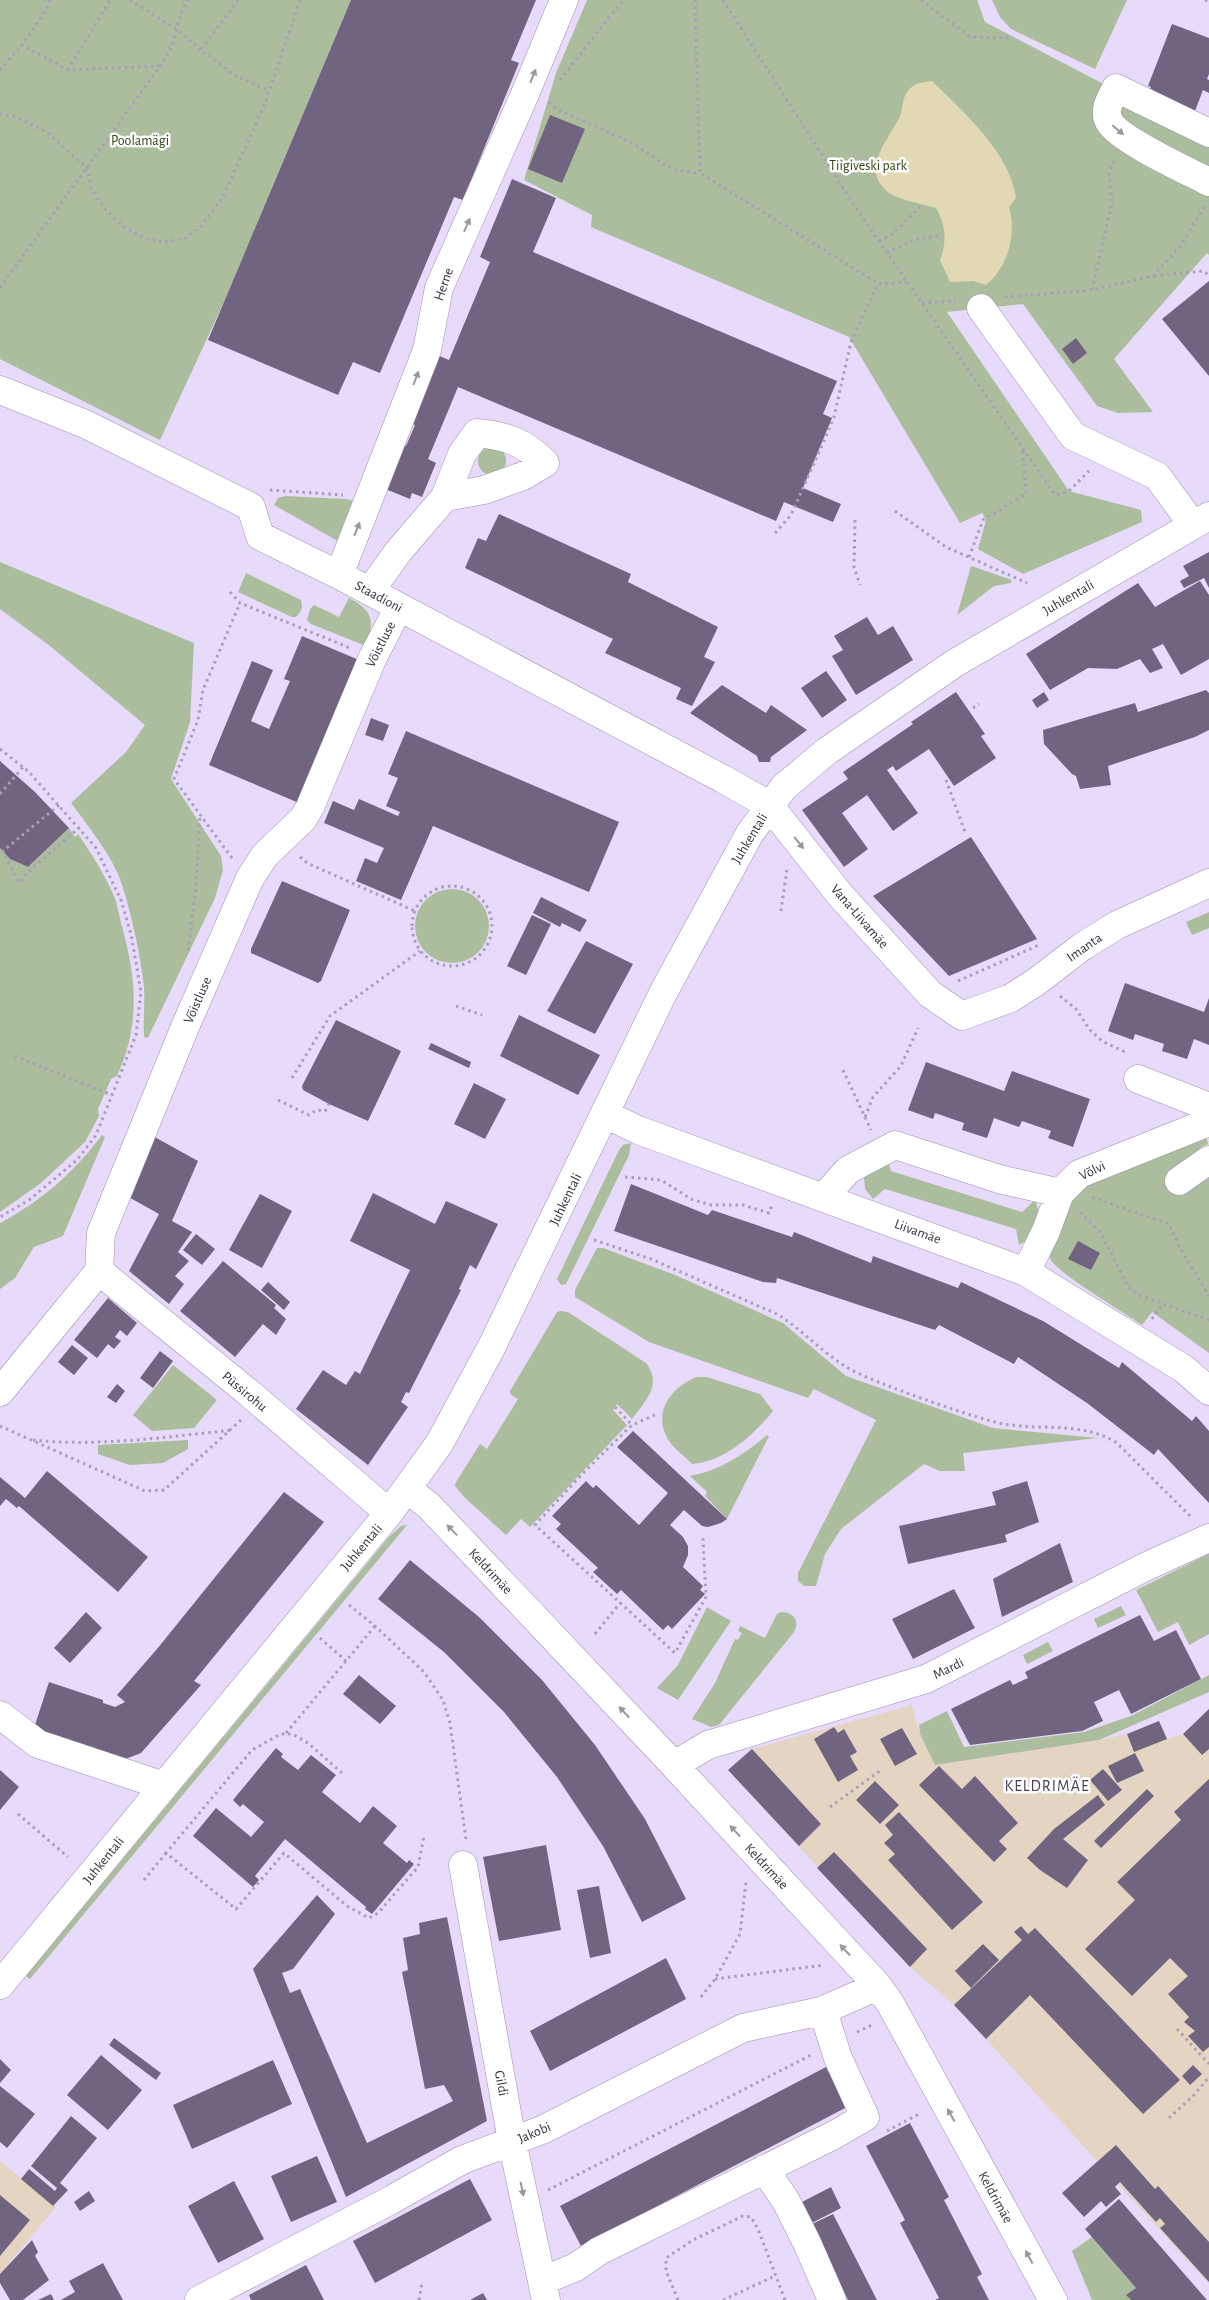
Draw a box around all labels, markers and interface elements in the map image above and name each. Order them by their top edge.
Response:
one-way arrow [529,68,537,83]
one-way arrow [1112,124,1124,135]
park label: Poolamägi [111,134,169,148]
park label: Tiigiveski park [829,159,907,173]
one-way arrow [464,218,472,232]
street label: Herne [432,266,456,303]
one-way arrow [412,370,420,385]
one-way arrow [354,522,361,537]
street label: Staadioni [352,578,405,615]
street label: Juhkentali [1041,578,1096,618]
street label: Võistluse [363,619,398,670]
street label: Juhkentali [729,811,770,866]
one-way arrow [794,836,804,850]
street label: Vana-Liivamäe [828,882,891,951]
street label: Imanta [1064,931,1105,965]
street label: Võistluse [181,975,214,1026]
street label: Võlvi [1077,1159,1108,1183]
street label: Juhkentali [547,1171,585,1228]
street label: Liivamäe [892,1217,943,1247]
street label: Püssirohu [219,1369,269,1414]
street label: Juhkentali [338,1522,385,1574]
one-way arrow [446,1524,458,1536]
street label: Keldrimäe [466,1546,515,1597]
street label: Mardi [931,1656,966,1682]
one-way arrow [618,1706,630,1718]
district label: KELDRIMÄE [1004,1776,1090,1794]
one-way arrow [729,1825,741,1837]
street label: Juhkentali [81,1834,127,1887]
street label: Keldrimäe [742,1841,791,1892]
one-way arrow [839,1945,851,1957]
street label: Gildi [492,2069,510,2097]
one-way arrow [947,2107,955,2122]
street label: Jakobi [516,2120,553,2146]
street label: Keldrimäe [975,2169,1015,2226]
one-way arrow [518,2181,526,2196]
one-way arrow [1025,2250,1033,2265]

